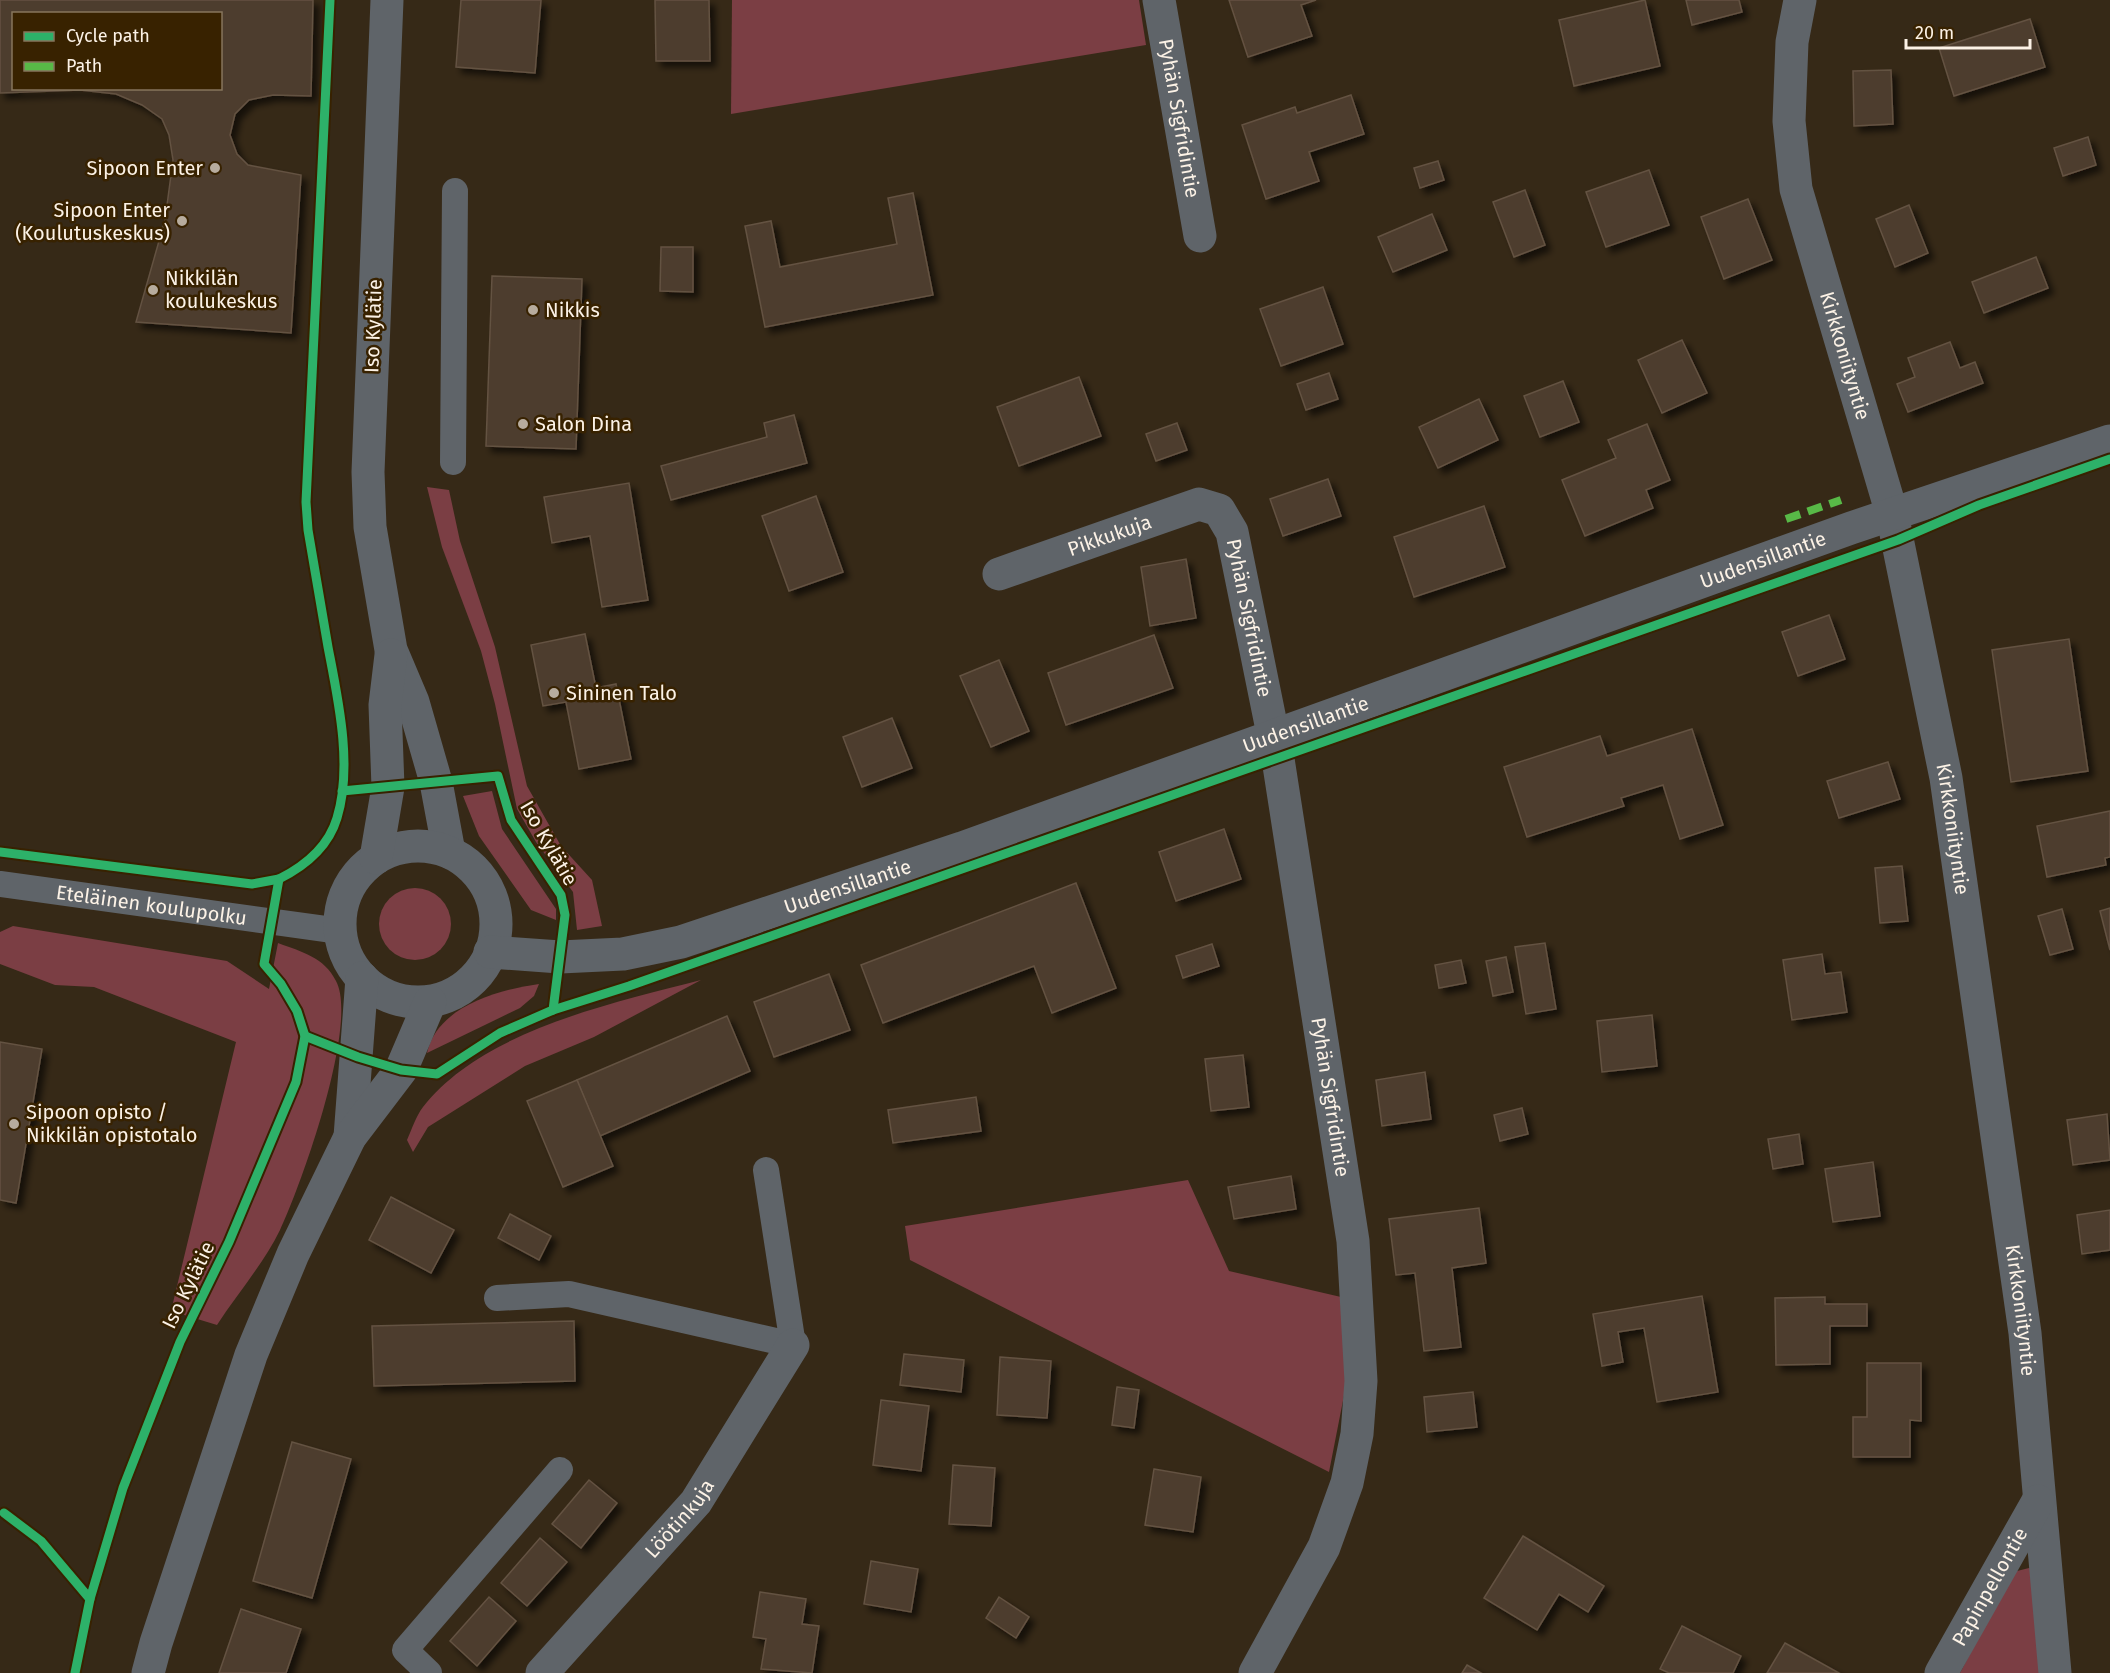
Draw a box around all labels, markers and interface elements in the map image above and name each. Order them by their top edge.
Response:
legend [12,12,222,90]
scale bar [1906,12,2030,50]
text: 20 m [1915,22,1954,44]
text: Cycle path [66,25,150,47]
street label: Pyhän Sigfridintie [1154,37,1205,200]
text: Path [66,55,102,77]
place label: Sipoon Enter [86,156,203,180]
marker: Sipoon Enter [208,161,222,175]
place label: Sipoon Enter (Koulutuskeskus) [15,198,170,245]
marker: Sipoon Enter (Koulutuskeskus) [175,214,189,228]
place label: Nikkilän koulukeskus [165,266,277,313]
street label: Iso Kylätie [359,279,387,373]
marker: Nikkilän koulukeskus [146,283,160,297]
street label: Kirkkoniityntie [1815,289,1876,423]
place label: Nikkis [545,298,600,322]
marker: Nikkis [526,303,540,317]
place label: Salon Dina [535,412,632,436]
marker: Salon Dina [516,417,530,431]
street label: Pikkukuja [1064,510,1155,561]
street label: Uudensillantie [1696,526,1829,593]
street label: Pyhän Sigfridintie [1222,537,1277,699]
place label: Sininen Talo [566,681,677,705]
marker: Sininen Talo [547,686,561,700]
street label: Uudensillantie [1239,691,1372,758]
street label: Kirkkoniityntie [1931,761,1974,896]
street label: Iso Kylätie [515,796,583,890]
street label: Uudensillantie [781,854,914,919]
street label: Eteläinen koulupolku [55,880,248,930]
street label: Pyhän Sigfridintie [1306,1016,1355,1178]
place label: Sipoon opisto / Nikkilän opistotalo [26,1100,197,1147]
marker: Sipoon opisto / Nikkilän opistotalo [7,1117,21,1131]
street label: Iso Kylätie [157,1237,219,1333]
street label: Kirkkoniityntie [2001,1243,2041,1377]
street label: Löötinkuja [640,1475,719,1563]
street label: Papinpellontie [1947,1523,2033,1650]

